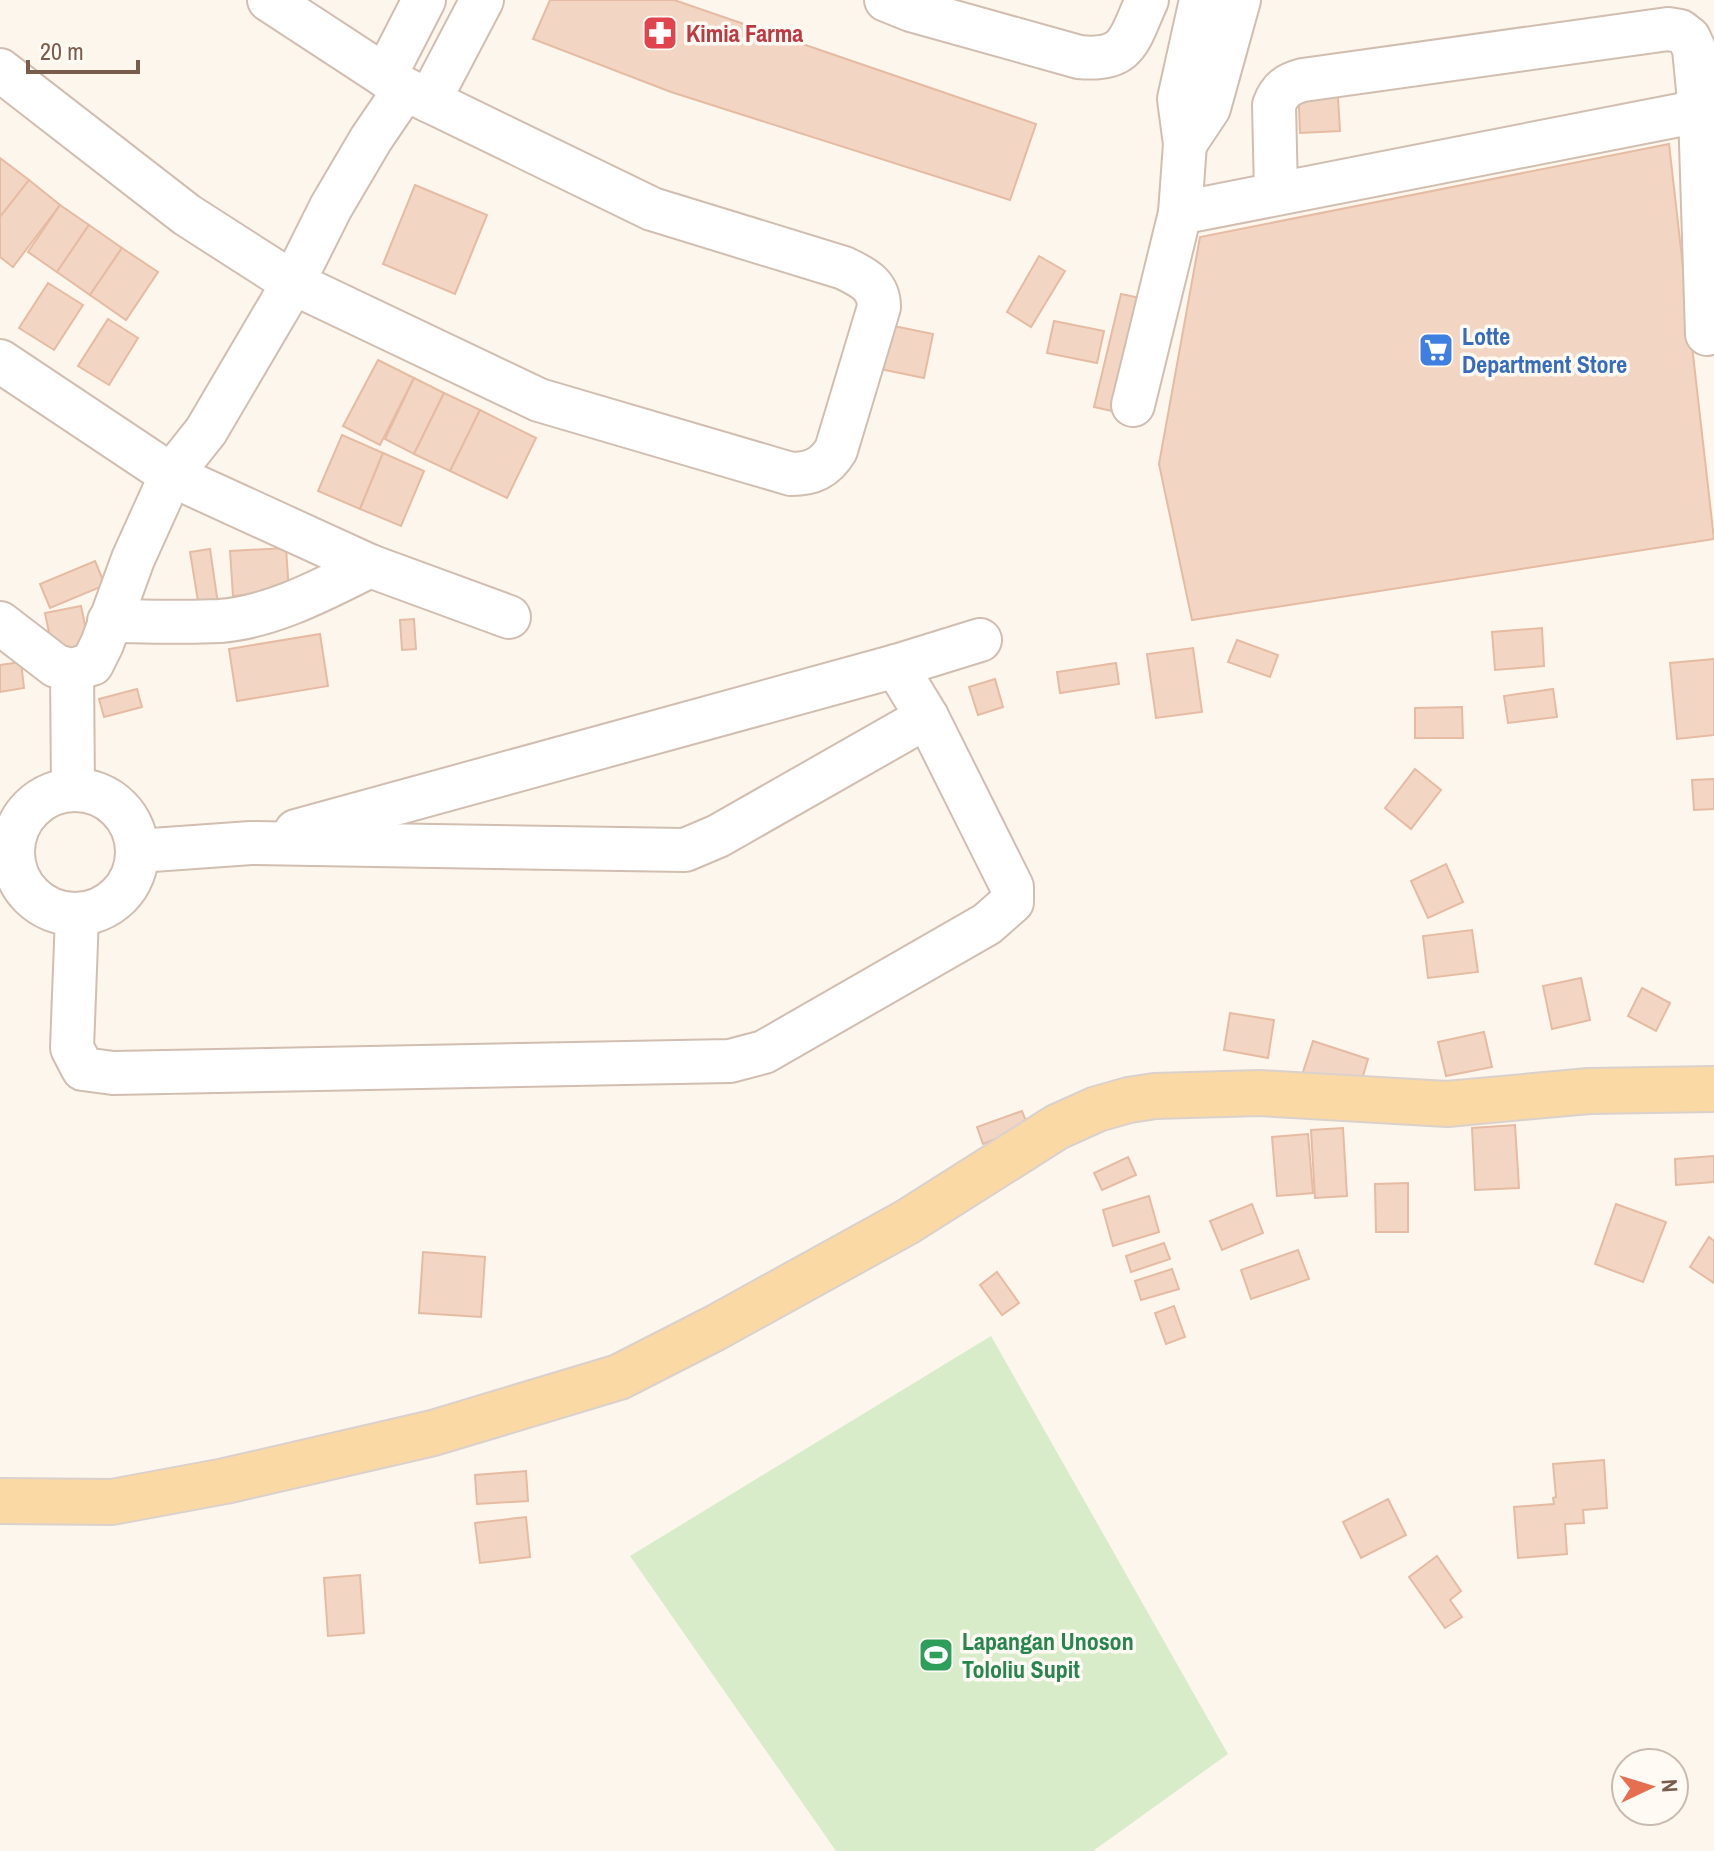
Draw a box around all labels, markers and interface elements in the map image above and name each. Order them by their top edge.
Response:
pharmacy icon: Kimia Farma [641,14,679,52]
place label: Kimia Farma [686,17,803,49]
scale bar [28,24,138,74]
text: 20 m [40,35,84,67]
place label: Lotte Department Store [1462,320,1627,380]
supermarket icon: Lotte Department Store [1417,331,1455,369]
place label: Lapangan Unoson Tololiu Supit [962,1625,1134,1685]
sports icon: Lapangan Unoson Tololiu Supit [917,1636,955,1674]
north arrow [1610,1747,1690,1827]
text: N [1655,1778,1685,1793]

